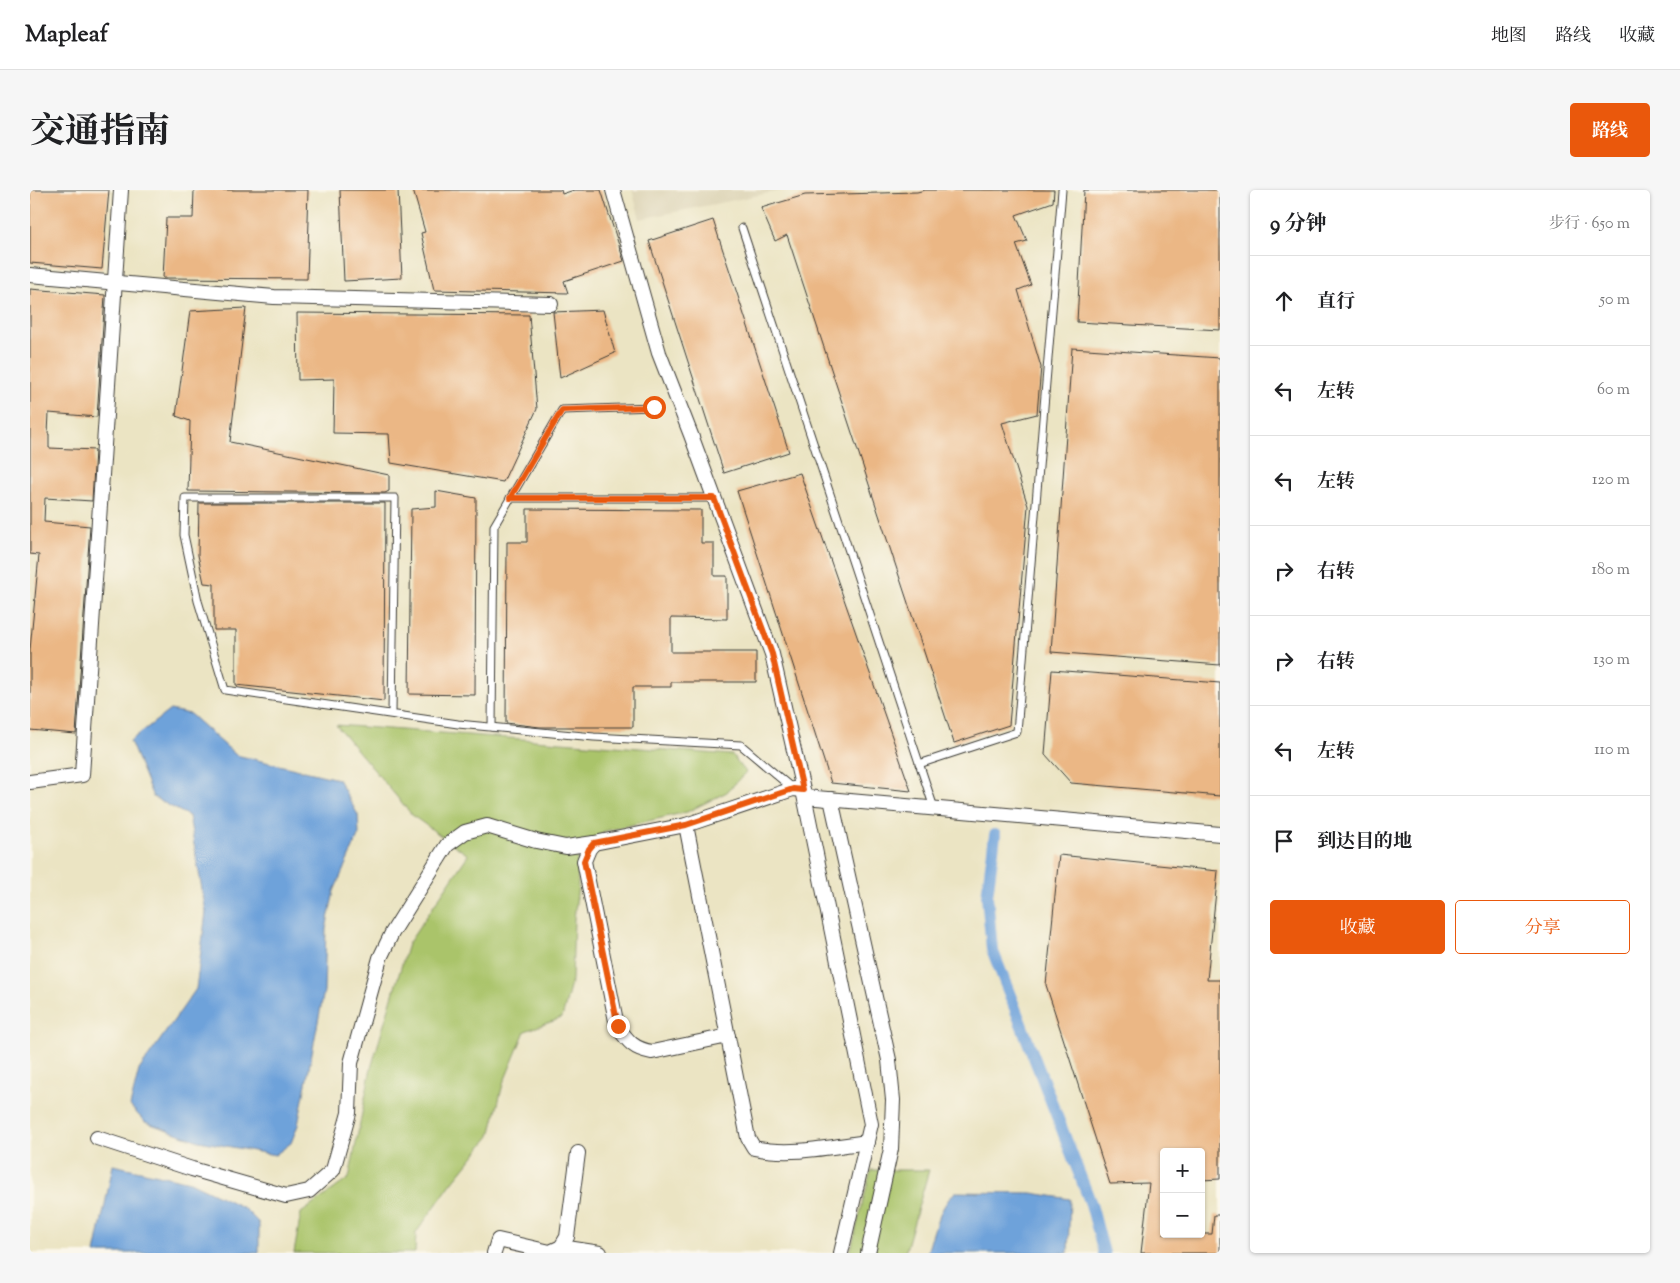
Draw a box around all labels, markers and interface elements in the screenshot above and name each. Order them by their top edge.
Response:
text: Mapleaf [25,18,108,52]
text: 地图 [1491,24,1527,50]
text: 路线 [1555,24,1591,50]
text: 收藏 [1619,24,1655,50]
button: 路线 [1570,103,1650,157]
text: 交通指南 [30,108,170,159]
text: 9 分钟 [1270,210,1327,240]
text: 步行 · 650 m [1549,213,1630,236]
icon: ahead [1270,287,1298,315]
text: 直行 [1317,289,1355,316]
text: 50 m [1599,289,1630,312]
icon: left [1270,377,1298,405]
text: 左转 [1317,379,1355,406]
text: 60 m [1597,379,1630,402]
route start [643,396,666,419]
icon: left [1270,467,1298,495]
text: 左转 [1317,469,1355,496]
text: 120 m [1592,469,1630,492]
icon: right [1270,557,1298,585]
text: 右转 [1317,559,1355,586]
text: 180 m [1591,559,1630,582]
icon: right [1270,647,1298,675]
text: 右转 [1317,649,1355,676]
text: 130 m [1593,649,1630,672]
icon: left [1270,737,1298,765]
text: 左转 [1317,739,1355,766]
text: 110 m [1594,739,1630,762]
icon: arrive [1270,827,1298,855]
text: 到达目的地 [1317,829,1412,856]
button: 收藏 [1270,900,1445,954]
button: 分享 [1455,900,1630,954]
route end [607,1015,630,1038]
map controls [1160,1148,1205,1238]
button: + [1160,1148,1205,1193]
button: − [1160,1193,1205,1238]

